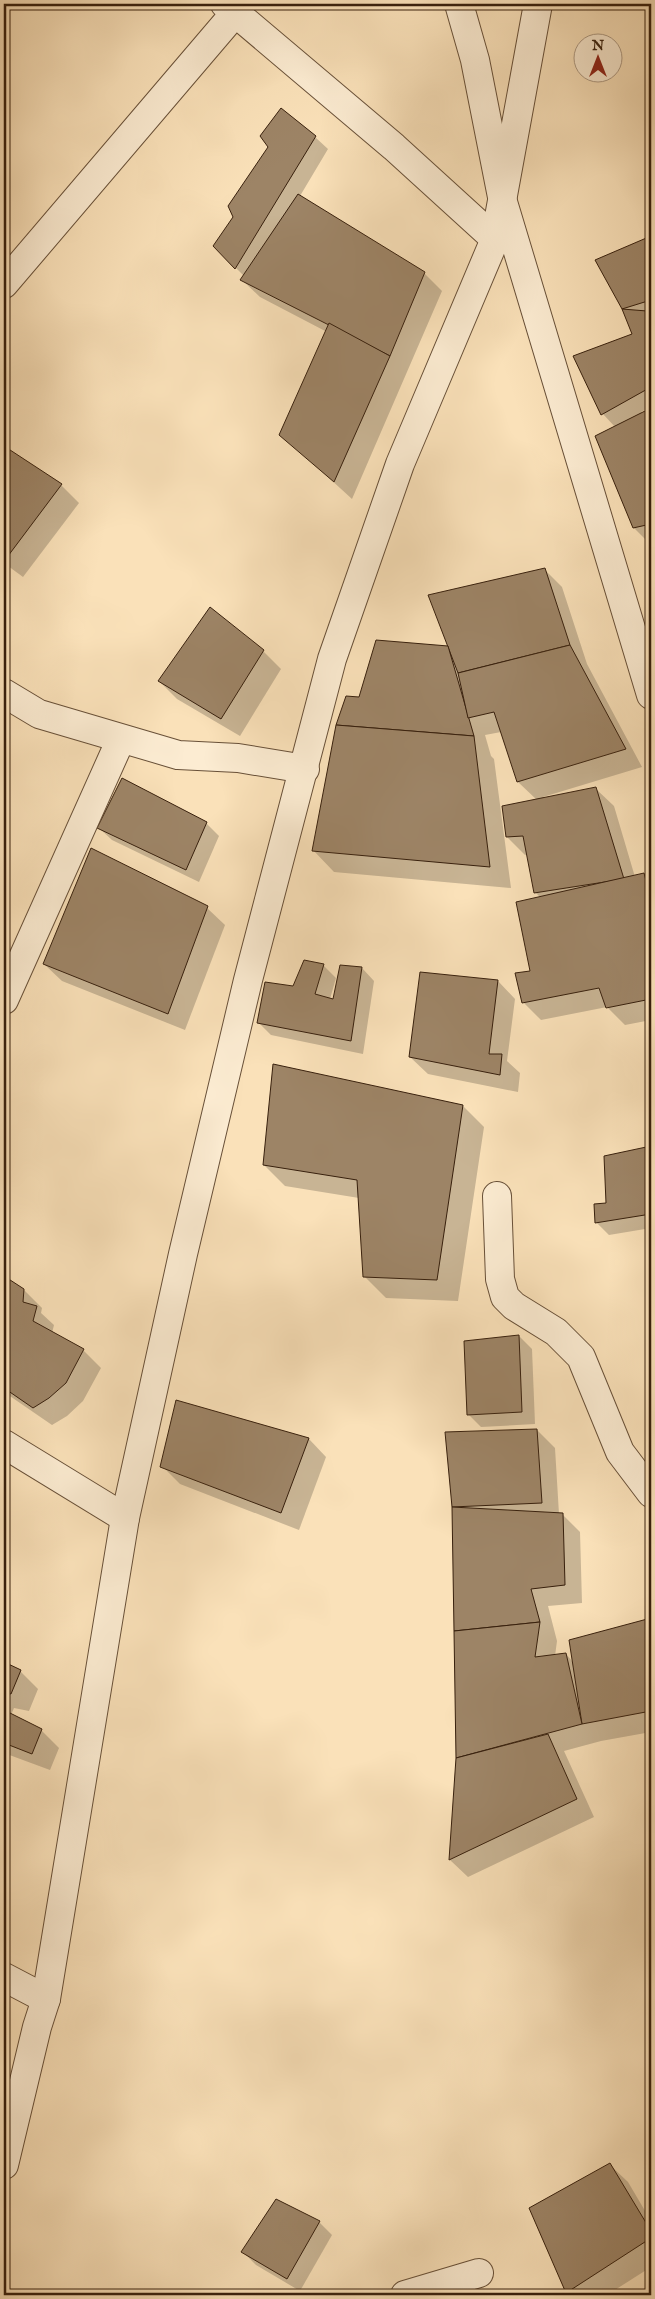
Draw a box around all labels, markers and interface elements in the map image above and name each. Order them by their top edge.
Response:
north arrow [572,32,622,82]
text: N [591,37,604,55]

